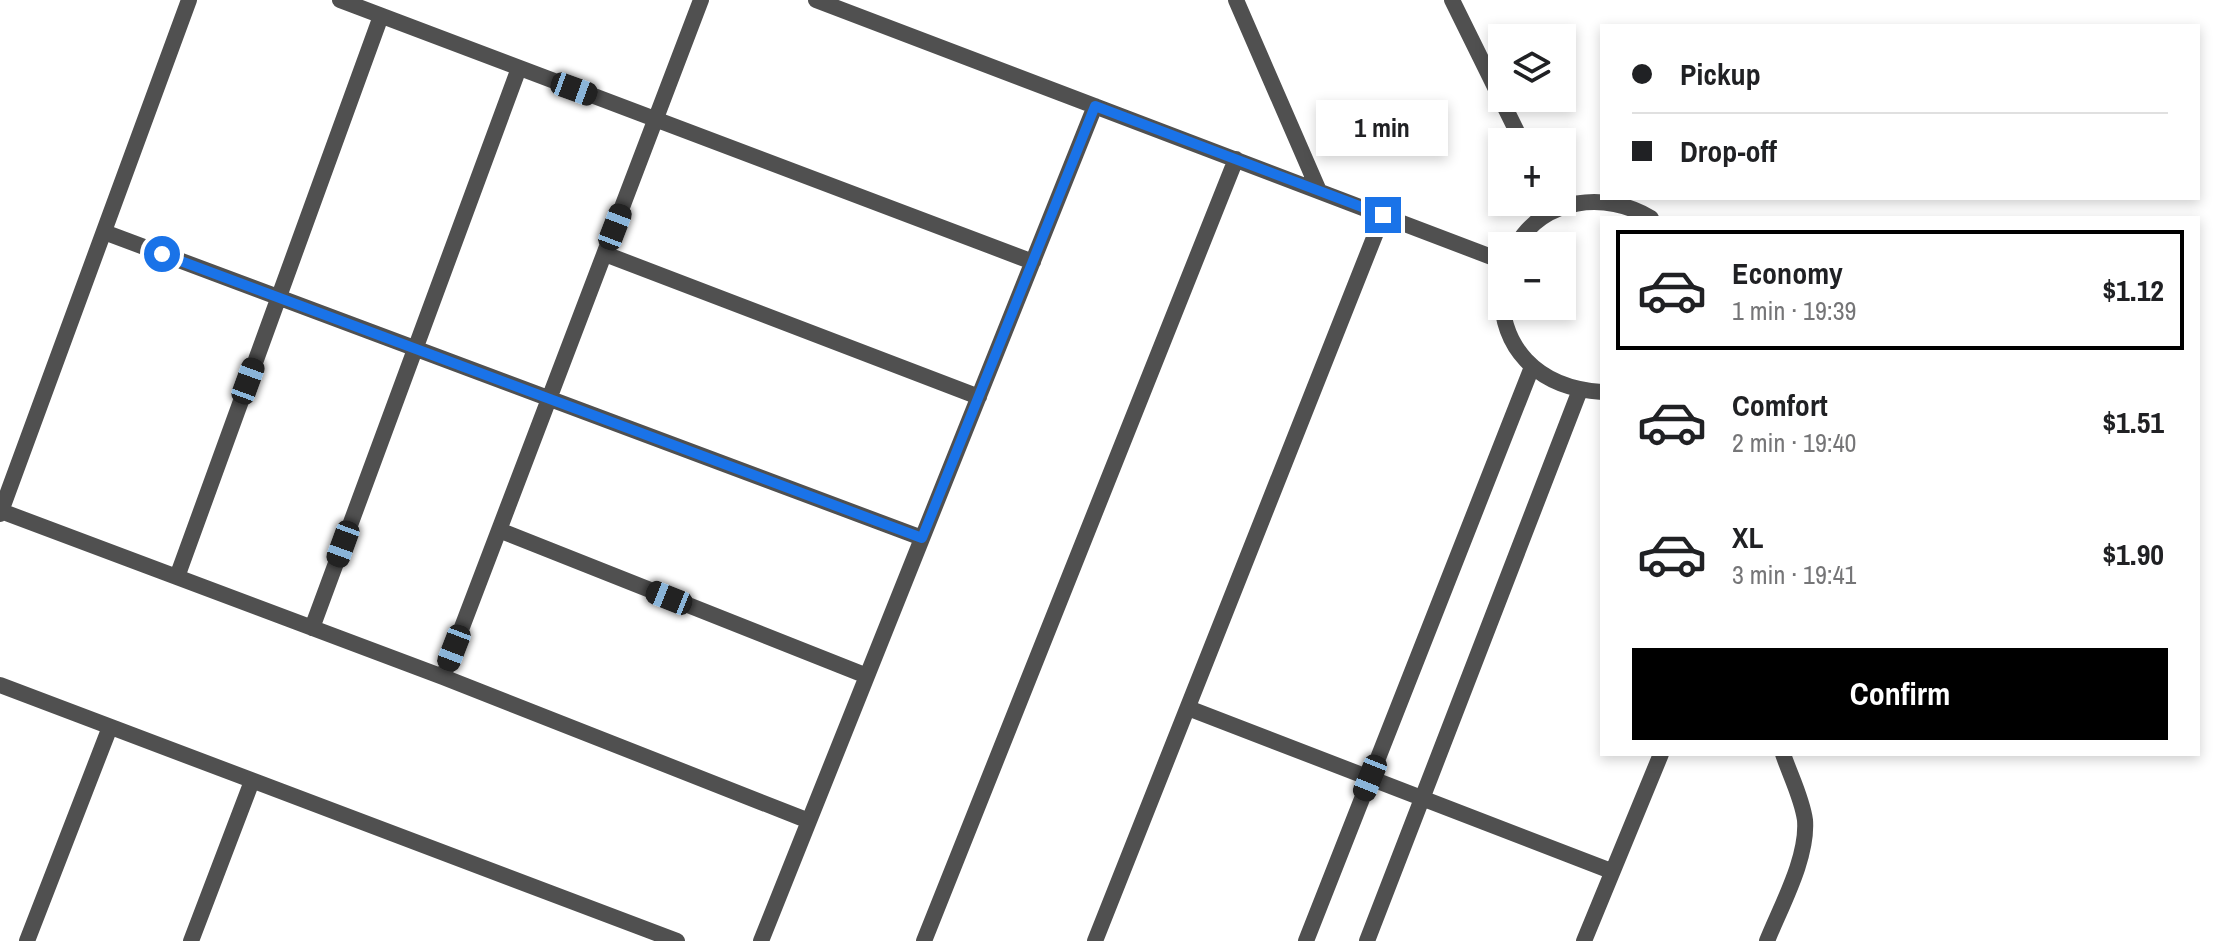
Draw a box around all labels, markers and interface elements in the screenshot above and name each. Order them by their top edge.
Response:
map controls [1488,24,1576,320]
button: layers [1488,24,1576,112]
text: Pickup [1680,54,1761,94]
car [547,70,601,108]
callout: 1 min [1317,99,1449,155]
text: 1 min [1354,110,1410,145]
button: + [1488,128,1576,216]
text: Drop-off [1680,131,1777,171]
route end [1365,197,1401,233]
car [595,200,635,254]
button: − [1488,232,1576,320]
route start [144,236,180,272]
text: Economy [1732,253,1843,293]
icon: car [1636,254,1708,326]
text: $1.12 [2102,270,2164,310]
text: 1 min · 19:39 [1732,293,1856,328]
car [229,354,267,408]
text: Comfort [1732,385,1828,425]
icon: car [1636,386,1708,458]
text: $1.51 [2102,402,2164,442]
text: 2 min · 19:40 [1732,425,1856,460]
car [324,517,362,571]
text: XL [1732,517,1763,557]
icon: car [1636,518,1708,590]
text: $1.90 [2102,534,2164,574]
text: 3 min · 19:41 [1732,557,1856,592]
car [642,578,696,618]
car [434,621,474,675]
button: Confirm [1632,648,2168,740]
car [1350,751,1390,805]

